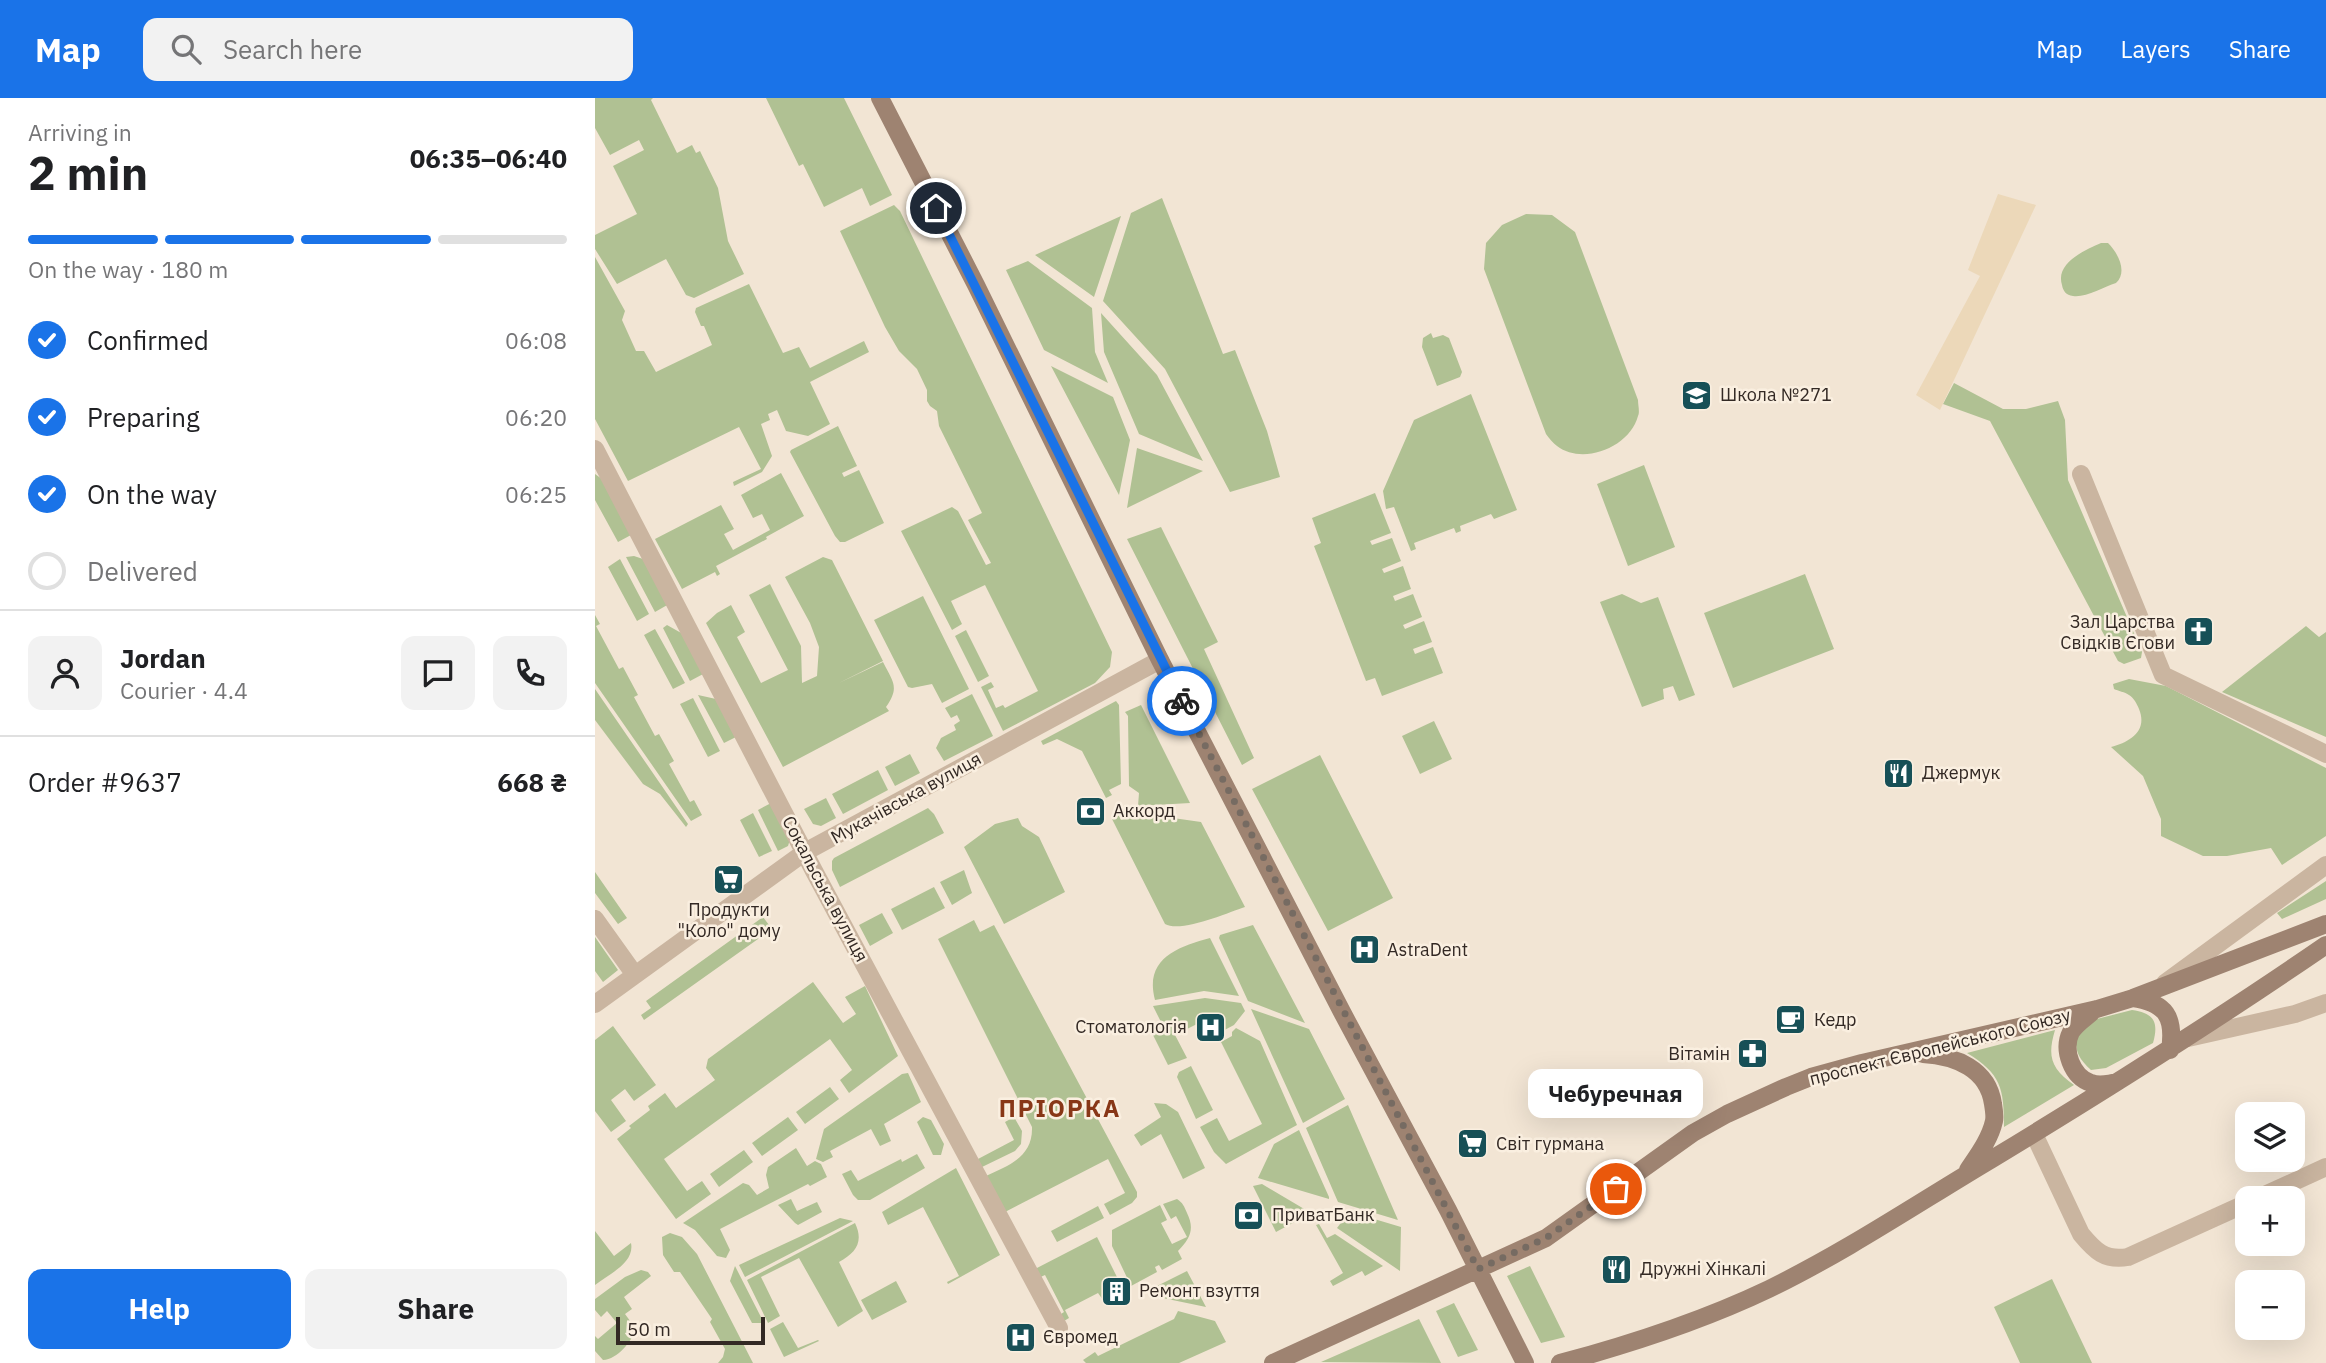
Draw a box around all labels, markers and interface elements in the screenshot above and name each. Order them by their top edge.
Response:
search box [143,18,633,81]
text: Map [35,28,101,71]
icon: search [167,30,205,68]
text: Search here [223,32,362,66]
text: Map [2036,33,2083,65]
text: Layers [2121,33,2191,65]
text: Share [2229,33,2291,65]
text: Arriving in [28,117,132,147]
text: 06:35–06:40 [410,141,567,175]
text: 2 min [28,143,148,203]
pin [906,178,966,238]
icon: home [917,189,955,227]
text: On the way · 180 m [28,254,228,284]
icon: check [28,321,66,359]
text: Confirmed [87,323,209,357]
text: 06:08 [505,325,567,355]
school or university icon: Школа №271 [1680,378,1714,412]
place label: Школа №271 [1720,383,1832,406]
icon: check [28,398,66,436]
text: Preparing [87,400,200,434]
text: 06:20 [505,402,567,432]
icon: check [28,475,66,513]
text: On the way [87,477,217,511]
text: 06:25 [505,479,567,509]
text: Delivered [87,554,198,588]
place label: Зал Царства Свідків Єгови [2060,610,2175,654]
church icon: Зал Царства Свідків Єгови [2181,615,2215,649]
button: person [28,636,102,710]
button: chat [401,636,475,710]
button: phone [493,636,567,710]
text: Jordan [120,641,206,675]
courier [1147,666,1217,736]
text: Courier · 4.4 [120,675,248,705]
icon: bike [1163,682,1201,720]
street label: Мукачівська вулиця [826,747,985,849]
restaurant icon: Джермук [1882,756,1916,790]
place label: Джермук [1922,761,2000,784]
text: Order #9637 [28,765,182,799]
text: 668 ₴ [497,765,567,799]
bank icon: Аккорд [1073,794,1107,828]
place label: Аккорд [1113,799,1176,822]
street label: Сокальська вулиця [777,812,874,966]
supermarket icon: Продукти "Коло" дому [712,863,746,897]
place label: Продукти "Коло" дому [677,898,781,942]
hospital icon: AstraDent [1347,933,1381,967]
place label: AstraDent [1387,938,1468,961]
cafe icon: Кедр [1774,1003,1808,1037]
street label: проспект Європейського Союзу [1807,1003,2073,1090]
place label: Кедр [1814,1008,1857,1031]
hospital icon: Стоматологія [1193,1010,1227,1044]
place label: Стоматологія [1075,1015,1187,1038]
pharmacy icon: Вітамін [1736,1037,1770,1071]
place label: Вітамін [1668,1042,1730,1065]
callout: Чебуречная [1529,1070,1703,1119]
text: Чебуречная [1548,1078,1683,1108]
district label: ПРІОРКА [999,1092,1121,1124]
map controls [2235,1102,2305,1340]
button: layers [2235,1102,2305,1172]
supermarket icon: Світ гурмана [1456,1127,1490,1161]
place label: Світ гурмана [1496,1132,1605,1155]
pin [1586,1159,1646,1219]
icon: bag [1597,1170,1635,1208]
button: + [2235,1186,2305,1256]
bank icon: ПриватБанк [1232,1198,1266,1232]
place label: ПриватБанк [1272,1203,1375,1226]
restaurant icon: Дружні Хінкалі [1600,1252,1634,1286]
place label: Дружні Хінкалі [1640,1257,1766,1280]
button: Help [28,1269,291,1349]
button: Share [305,1269,567,1349]
button: − [2235,1270,2305,1340]
building icon: Ремонт взуття [1099,1274,1133,1308]
place label: Ремонт взуття [1139,1279,1260,1302]
scale bar [616,1314,765,1346]
text: 50 m [627,1317,671,1341]
hospital icon: Євромед [1003,1320,1037,1354]
place label: Євромед [1043,1325,1118,1348]

